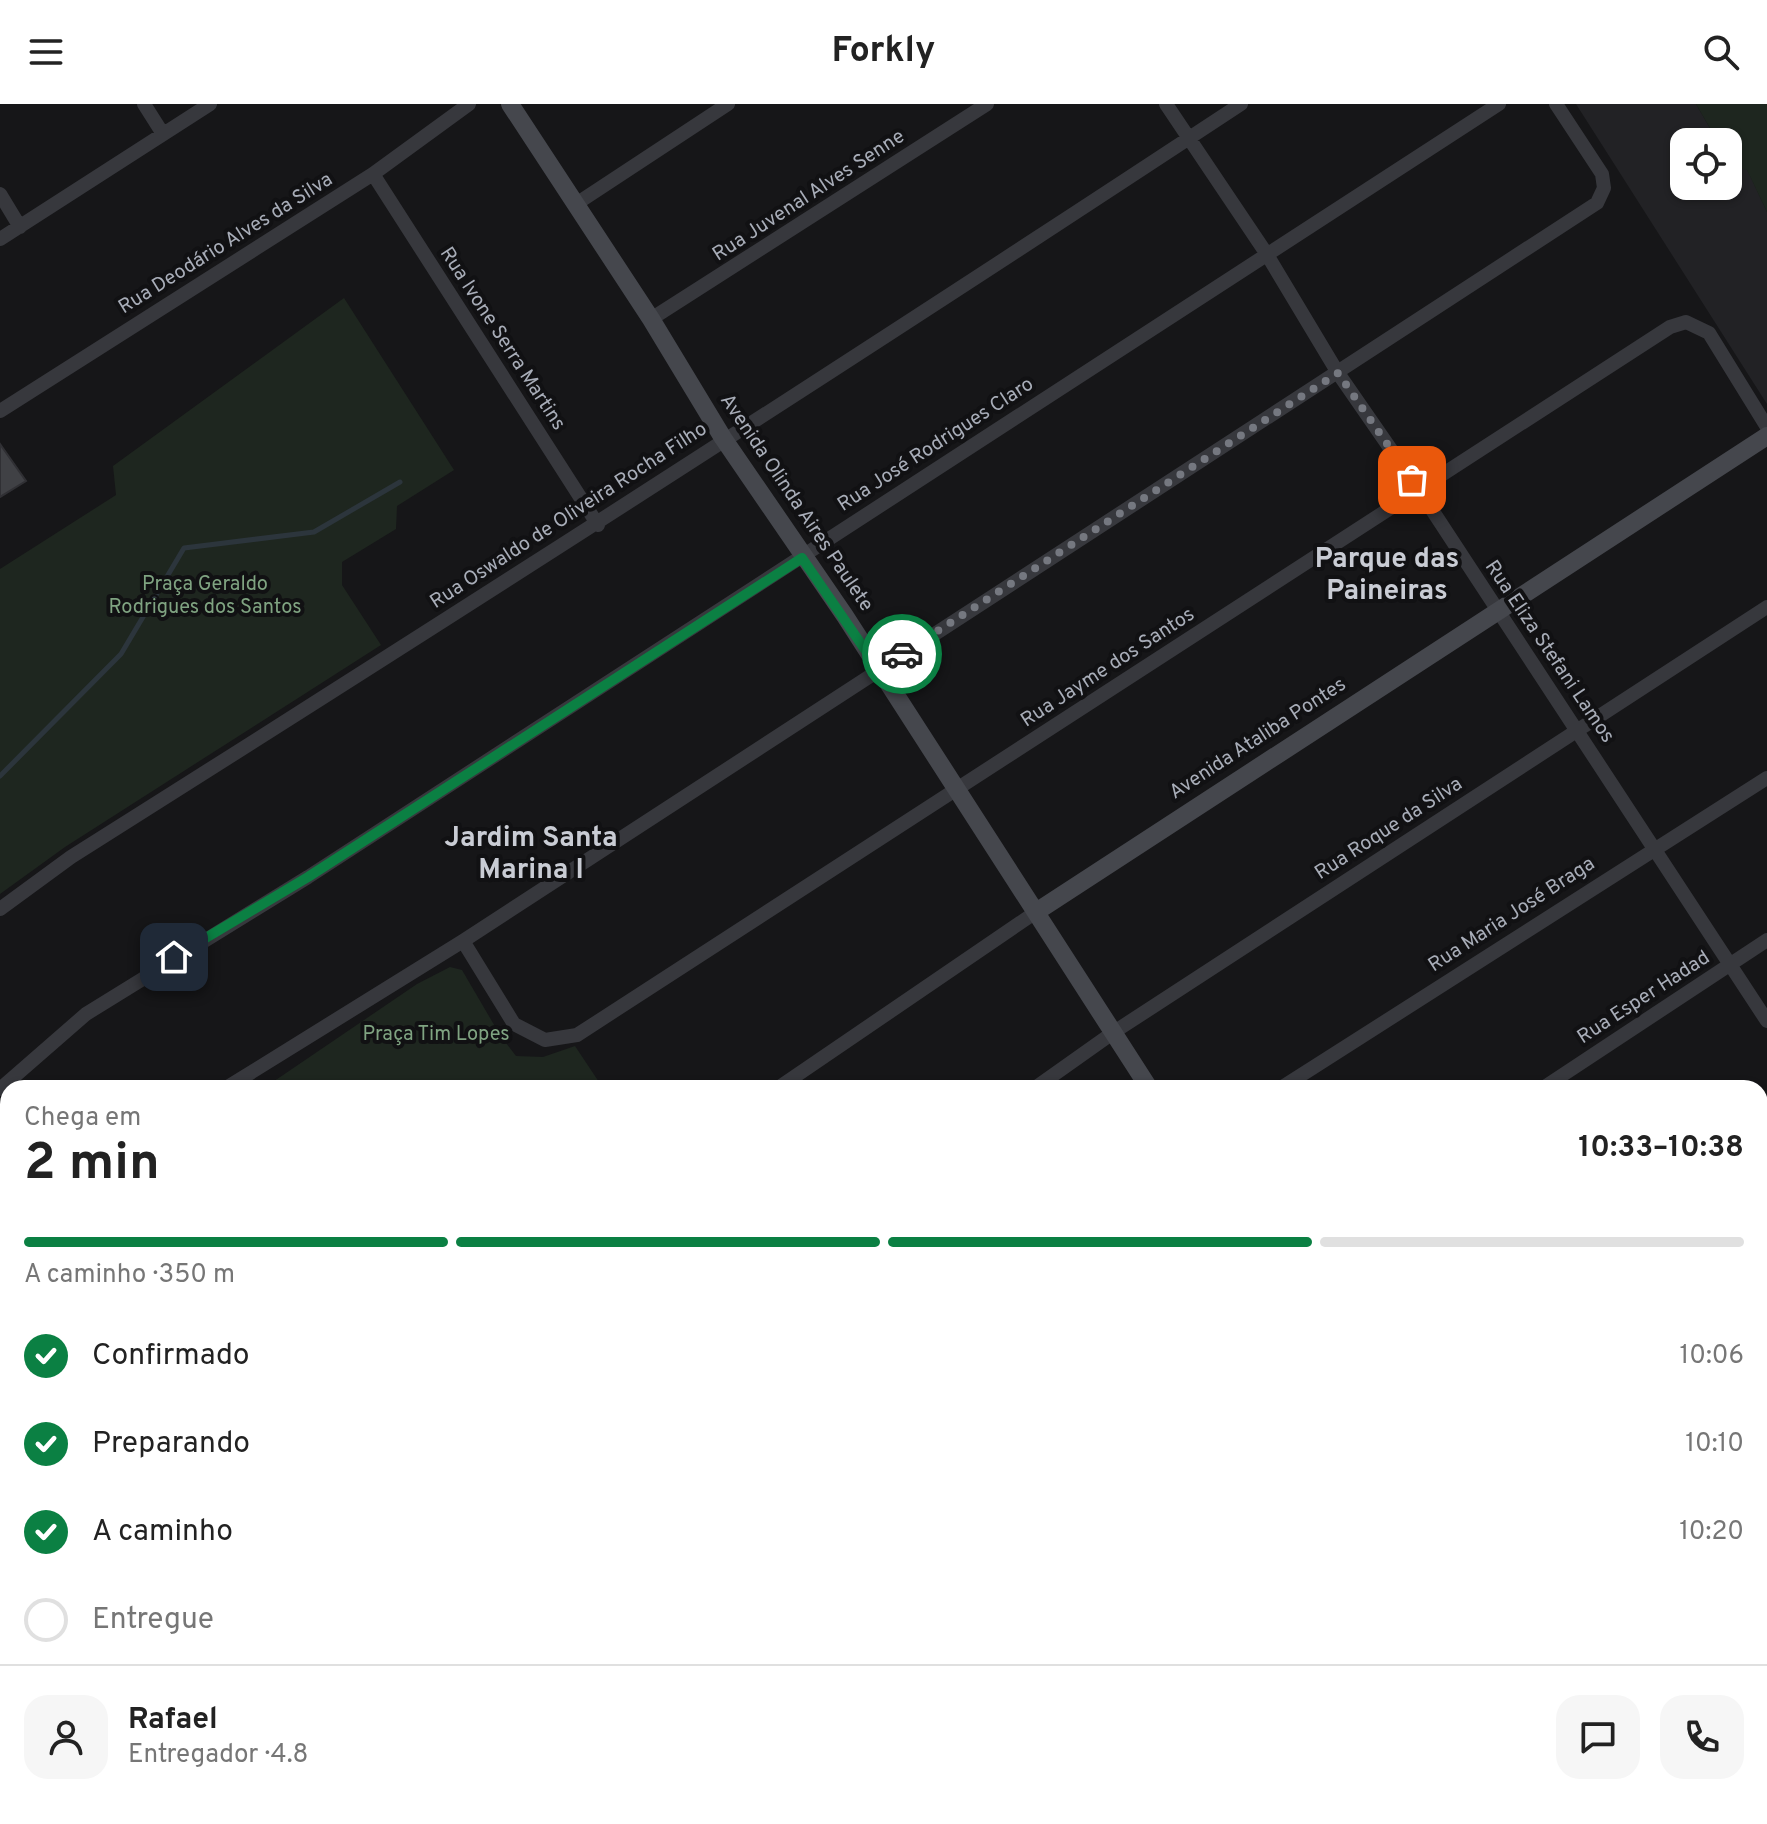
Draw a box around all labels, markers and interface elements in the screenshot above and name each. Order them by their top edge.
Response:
text: Forkly [832,29,935,75]
icon: menu [24,30,68,74]
icon: search [1699,30,1743,74]
street label: Rua Juvenal Alves Senne [708,124,910,268]
map controls [1670,128,1742,200]
button: locate [1670,128,1742,200]
street label: Rua Deodário Alves da Silva [114,167,338,321]
street label: Rua Ivone Serra Martins [433,242,571,436]
street label: Rua José Rodrigues Claro [833,372,1039,518]
street label: Avenida Olinda Aires Paulete [713,389,879,617]
street label: Rua Oswaldo de Oliveira Rocha Filho [426,417,712,615]
pin [1378,446,1446,514]
icon: bag [1390,458,1434,502]
district label: Parque das Paineiras [1315,542,1459,610]
street label: Rua Eliza Stefani Lamos [1478,556,1620,748]
park label: Praça Geraldo Rodrigues dos Santos [108,572,302,621]
street label: Rua Jayme dos Santos [1016,602,1200,734]
courier [862,614,942,694]
icon: car [880,632,924,676]
street label: Avenida Ataliba Pontes [1165,672,1351,806]
street label: Rua Roque da Silva [1310,772,1468,886]
district label: Jardim Santa Marina I [444,821,618,889]
street label: Rua Maria José Braga [1424,851,1600,979]
pin [140,923,208,991]
icon: home [152,935,196,979]
street label: Rua Esper Hadad [1573,945,1715,1051]
park label: Praça Tim Lopes [362,1022,510,1048]
text: Chega em [24,1102,141,1135]
text: 10:33–10:38 [1578,1130,1744,1167]
text: 2 min [24,1132,160,1198]
text: A caminho · 350 m [24,1259,235,1292]
icon: check [24,1334,68,1378]
text: Confirmado [92,1338,250,1375]
text: 10:06 [1680,1340,1744,1373]
icon: check [24,1422,68,1466]
text: Preparando [92,1426,250,1463]
text: 10:10 [1685,1428,1744,1461]
icon: check [24,1510,68,1554]
text: A caminho [92,1514,233,1551]
text: 10:20 [1679,1516,1744,1549]
text: Entregue [92,1602,214,1639]
button: person [24,1695,108,1779]
button: chat [1556,1695,1640,1779]
button: phone [1660,1695,1744,1779]
text: Rafael [128,1702,218,1739]
text: Entregador · 4.8 [128,1739,308,1772]

